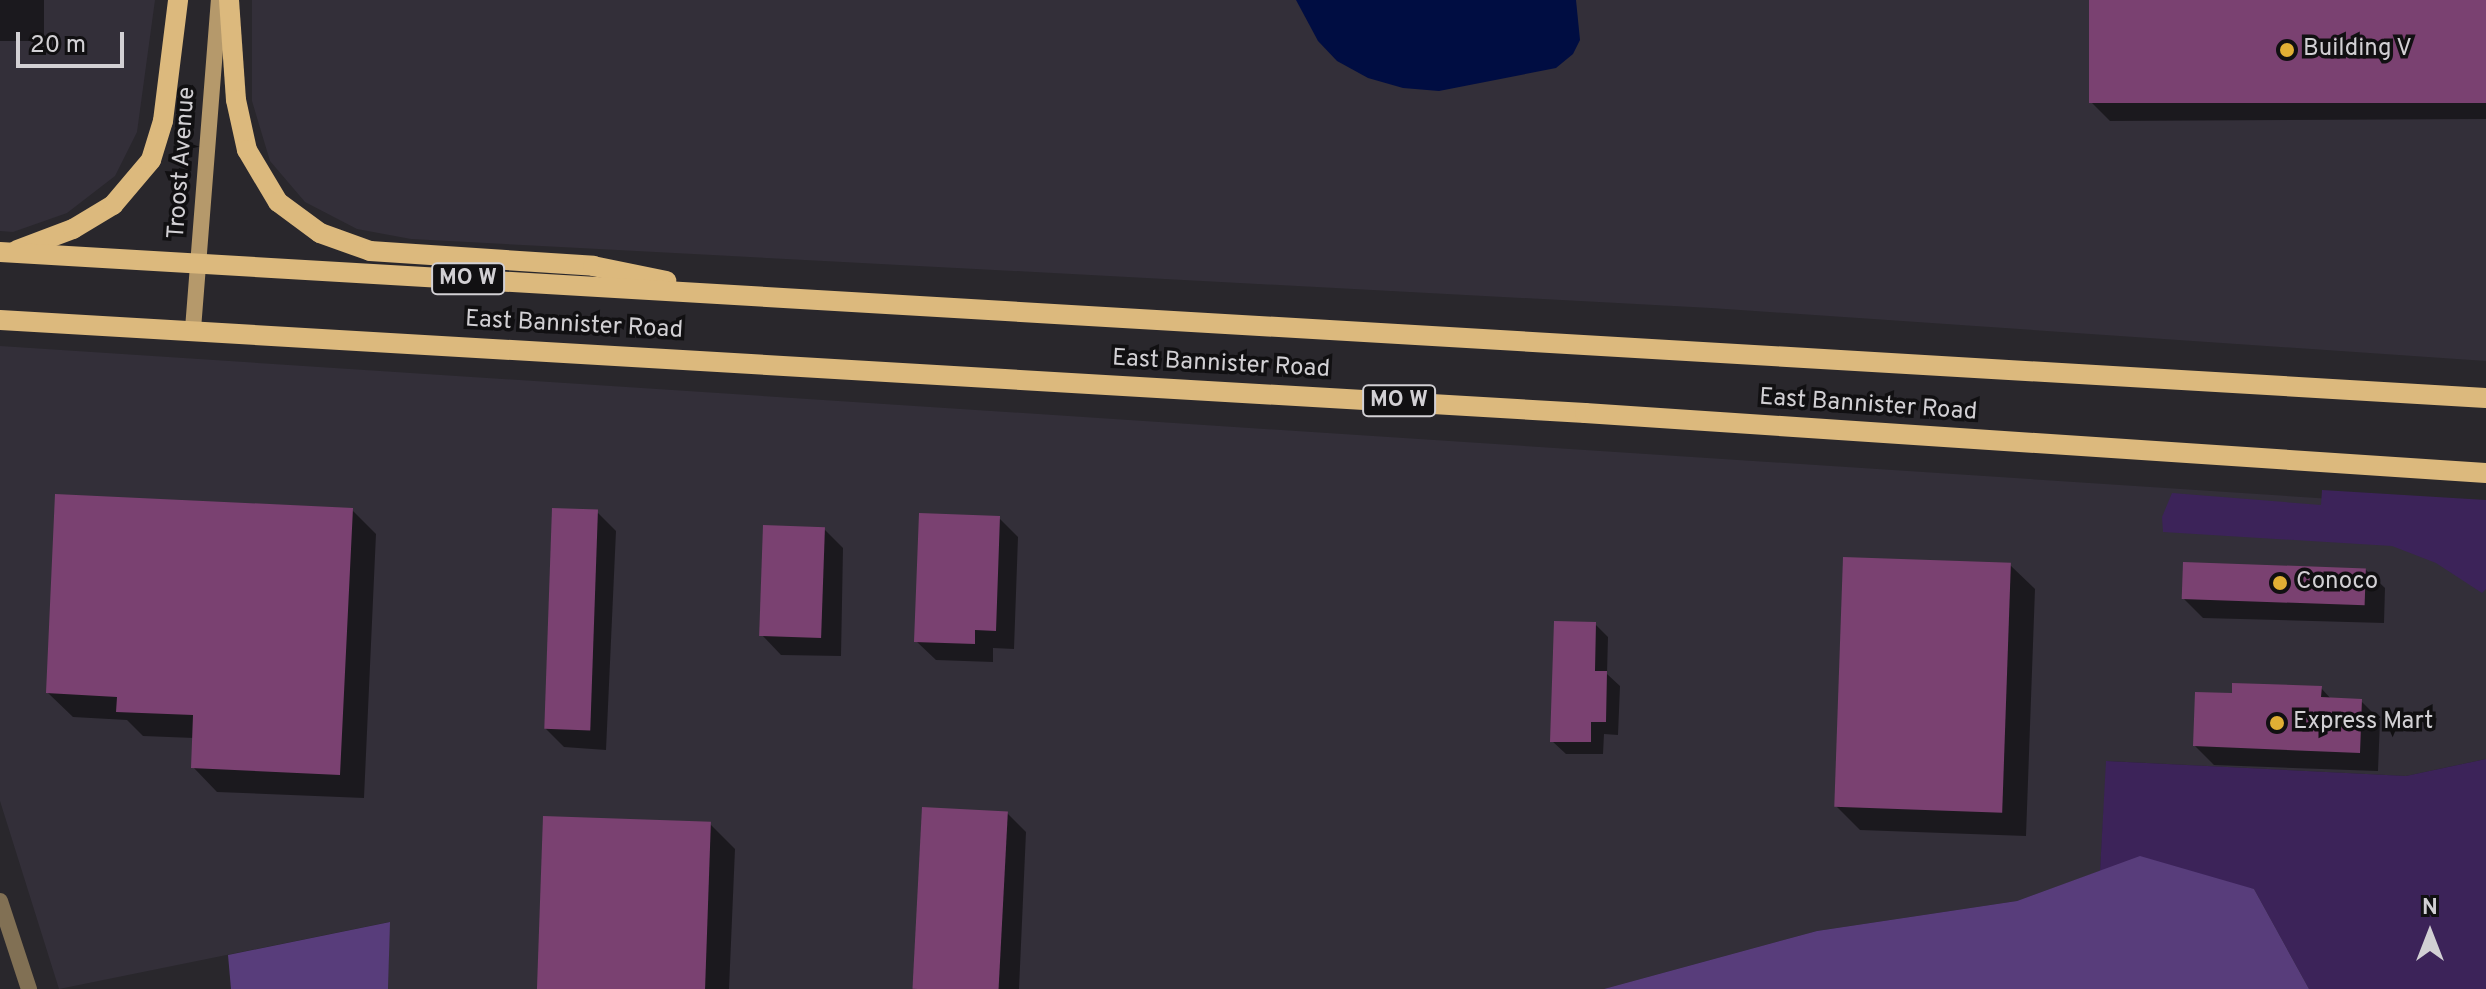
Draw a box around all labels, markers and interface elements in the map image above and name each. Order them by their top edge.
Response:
scale bar [20,16,128,66]
text: 20 m [30,31,86,61]
place label: Building V [2303,36,2413,64]
marker: Building V [2278,41,2296,59]
street label: Troost Avenue [163,85,203,241]
road number: MO W [430,261,506,297]
street label: East Bannister Road [464,306,684,346]
street label: East Bannister Road [1111,345,1331,385]
road number: MO W [1361,383,1437,419]
street label: East Bannister Road [1758,384,1978,428]
place label: Conoco [2296,569,2378,597]
marker: Conoco [2271,574,2289,592]
place label: Express Mart [2293,709,2433,737]
marker: Express Mart [2268,714,2286,732]
north arrow [2390,893,2470,973]
text: N [2422,895,2438,922]

